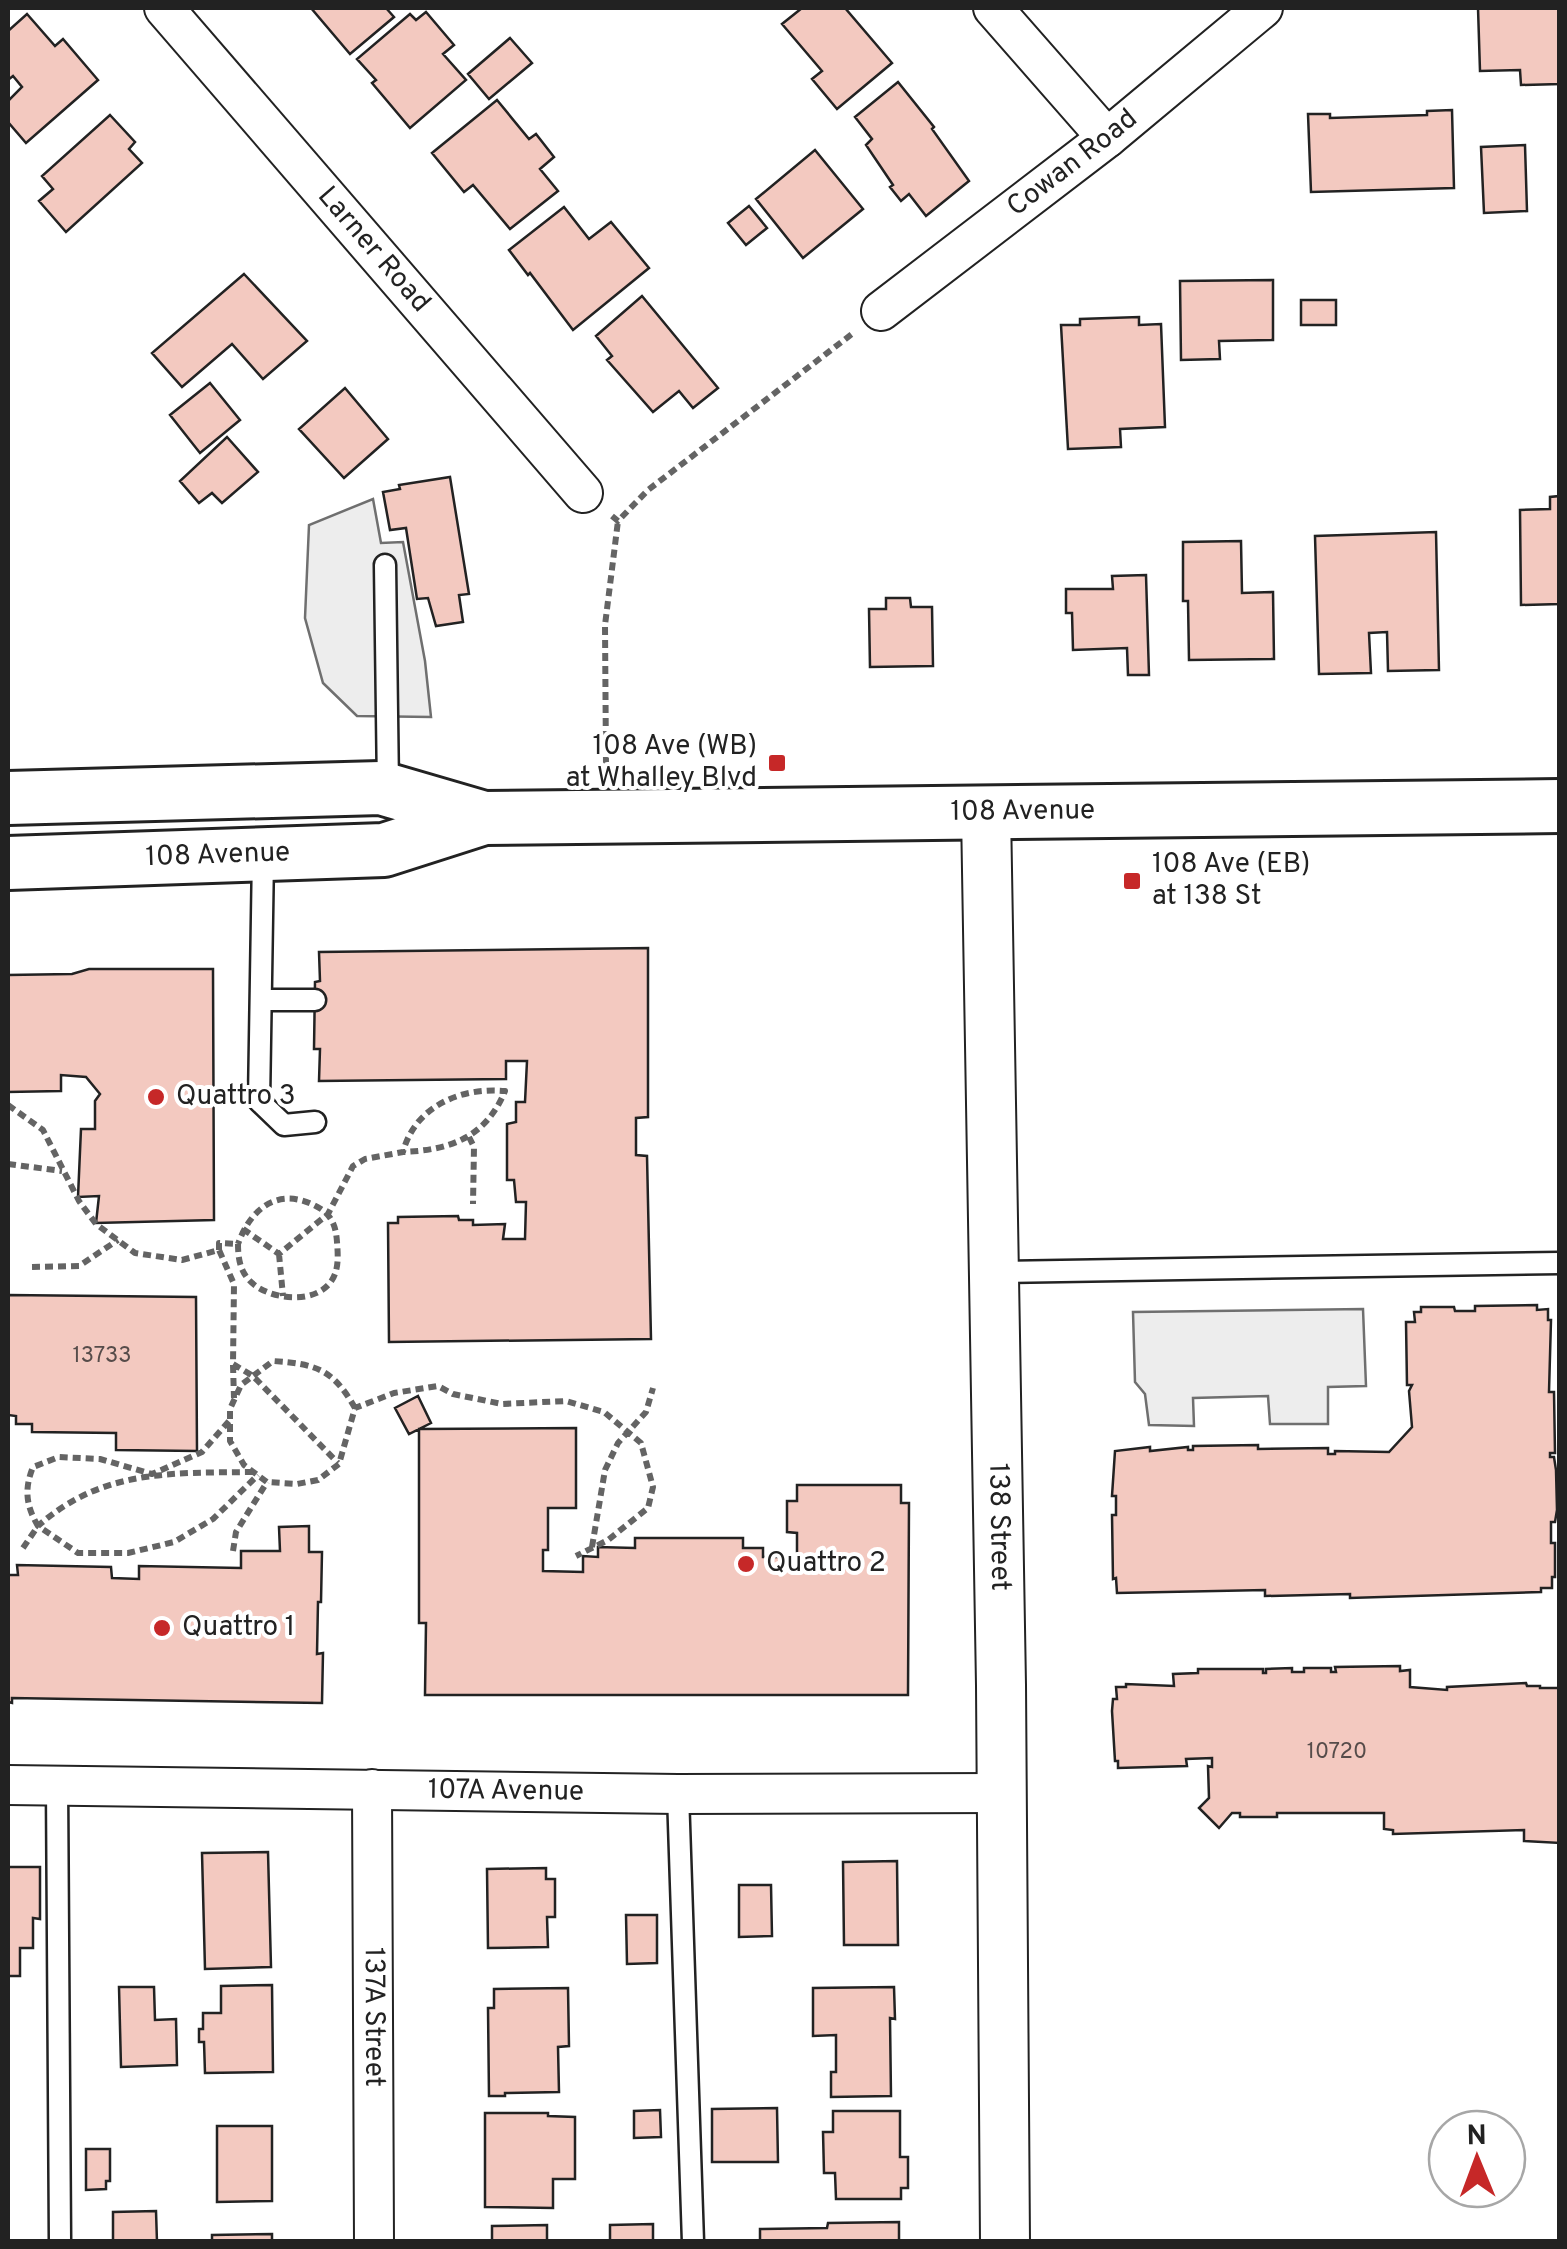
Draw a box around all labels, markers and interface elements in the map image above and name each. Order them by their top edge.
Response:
street label: Cowan Road [1000,102,1146,226]
street label: Larner Road [309,180,438,321]
place label: 108 Ave (WB) at Whalley Blvd [566,729,757,797]
marker: 108 Ave (WB) at Whalley Blvd [766,752,788,774]
street label: 108 Avenue [950,793,1095,831]
street label: 108 Avenue [145,835,291,876]
place label: 108 Ave (EB) at 138 St [1152,847,1310,915]
marker: 108 Ave (EB) at 138 St [1121,870,1143,892]
place label: Quattro 3 [176,1079,296,1115]
marker: Quattro 3 [145,1086,167,1108]
house number: 13733 [73,1343,131,1370]
street label: 138 Street [979,1463,1017,1591]
place label: Quattro 2 [766,1546,886,1582]
marker: Quattro 2 [735,1553,757,1575]
place label: Quattro 1 [182,1610,295,1646]
marker: Quattro 1 [151,1617,173,1639]
house number: 10720 [1307,1739,1367,1766]
street label: 107A Avenue [428,1773,584,1811]
street label: 137A Street [355,1947,391,2087]
north arrow [1427,2109,1527,2209]
text: N [1466,2119,1487,2155]

